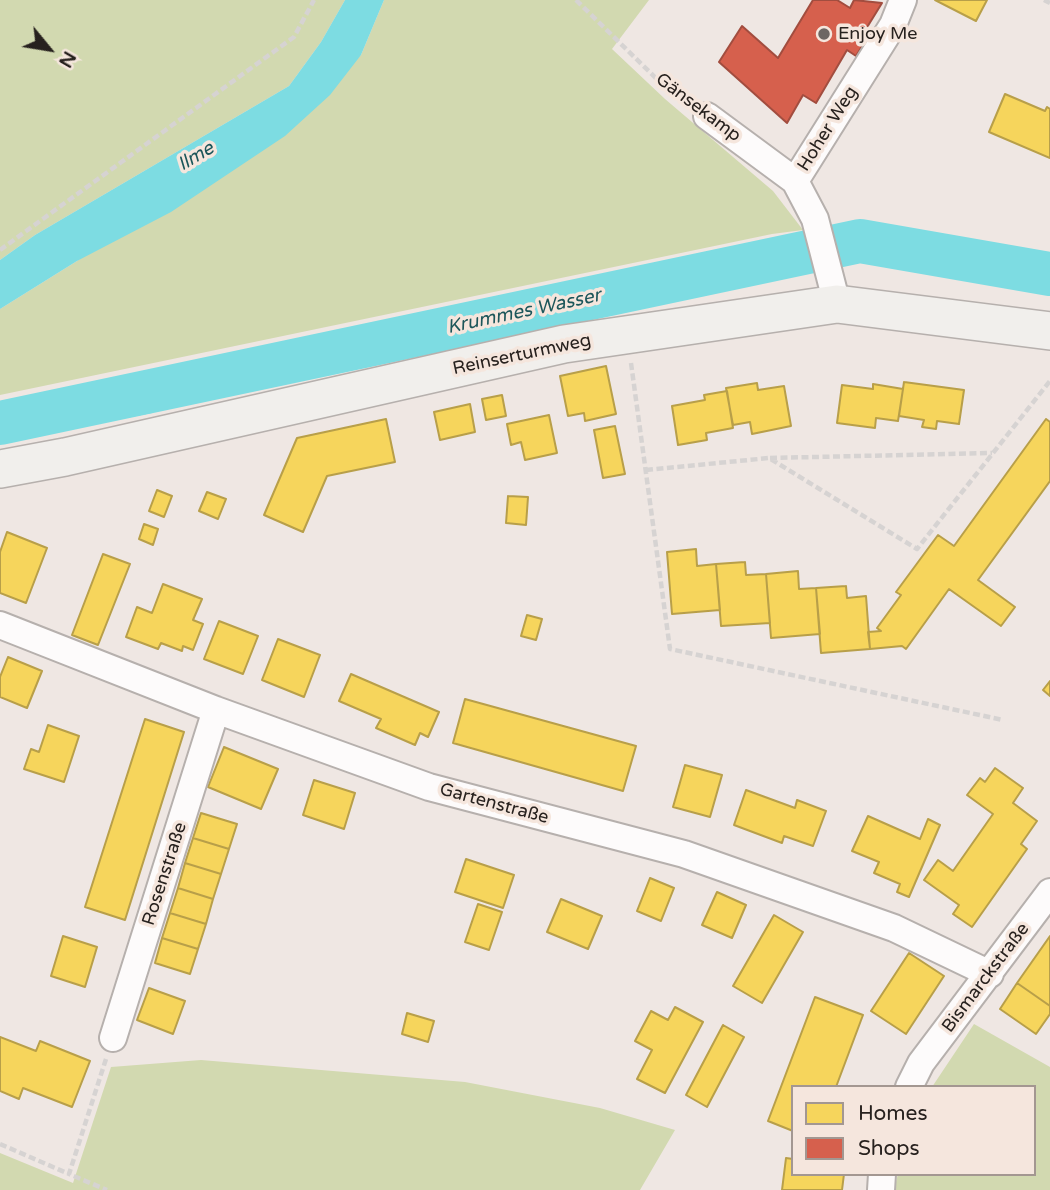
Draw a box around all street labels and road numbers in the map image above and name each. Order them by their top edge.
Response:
street label: Gänsekamp [651,69,745,147]
street label: Hoher Weg [793,83,863,175]
street label: Reinserturmweg [451,330,593,380]
street label: Gartenstraße [437,779,551,829]
street label: Rosenstraße [138,820,192,928]
street label: Bismarckstraße [938,919,1034,1037]

